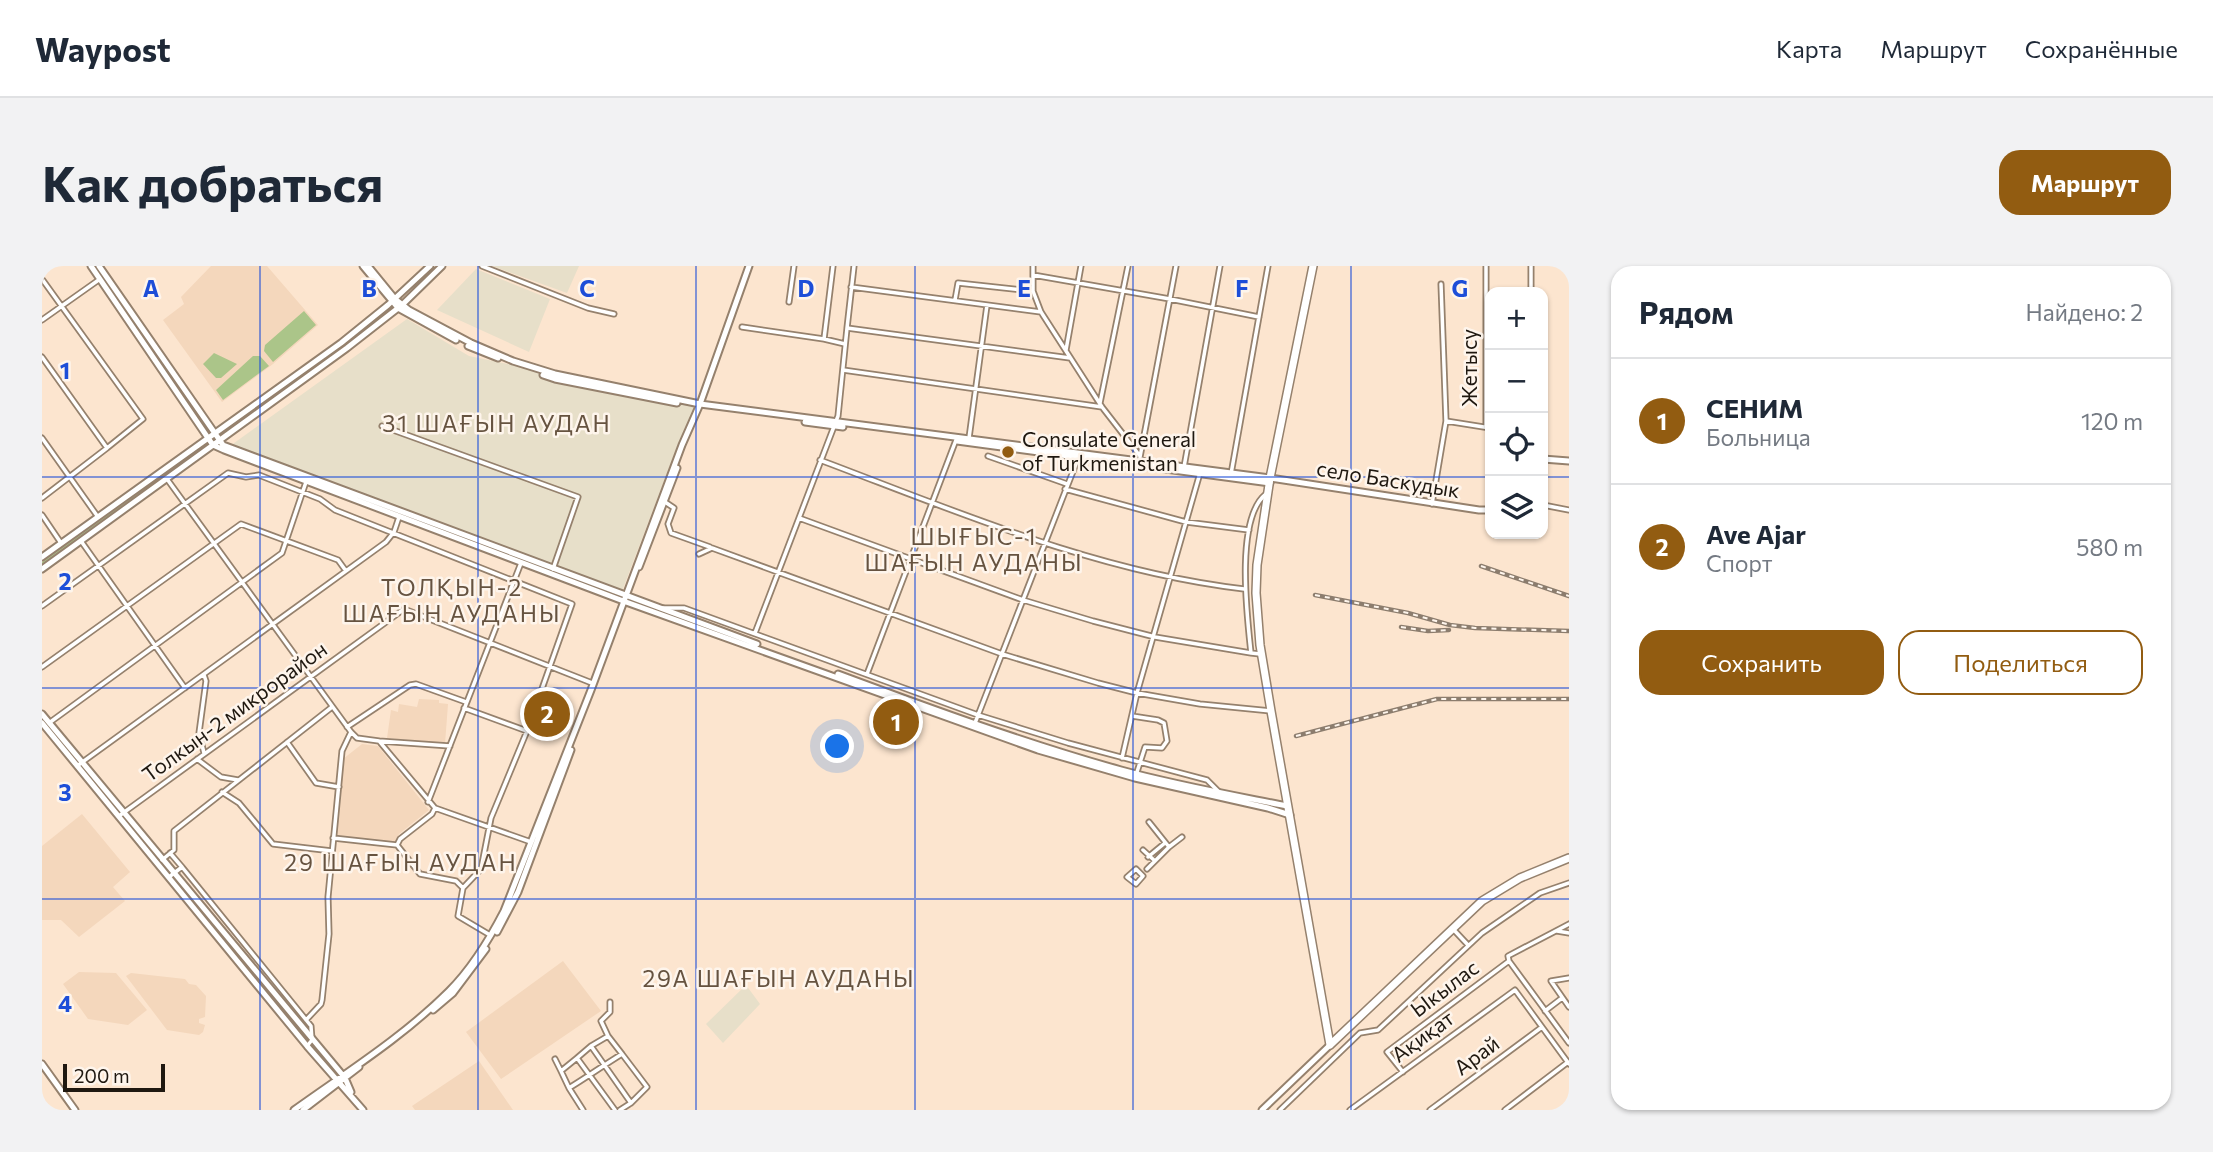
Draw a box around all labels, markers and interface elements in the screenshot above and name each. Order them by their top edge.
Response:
text: Waypost [35,28,171,69]
text: Карта [1776,34,1842,63]
text: Маршрут [1880,34,1987,63]
text: Сохранённые [2025,34,2178,63]
button: Маршрут [1999,150,2171,215]
text: Как добраться [42,152,383,212]
text: A [143,274,160,302]
text: B [361,274,377,302]
text: C [579,274,595,302]
text: D [798,274,815,302]
text: E [1017,274,1031,302]
text: F [1235,274,1249,302]
text: G [1452,274,1468,302]
map controls [1485,287,1548,539]
button: + [1485,287,1548,350]
text: Рядом [1639,293,1733,330]
text: Найдено: 2 [2026,298,2143,326]
street label: Жетысу [1456,329,1481,407]
button: − [1485,350,1548,413]
text: 1 [60,356,70,384]
text: СЕНИМ [1706,392,1803,423]
text: 1 [1657,407,1667,435]
text: 120 m [2081,407,2143,435]
district label: 31 ШАҒЫН АУДАН [382,409,612,437]
button: locate [1485,413,1548,476]
text: Больница [1706,423,1811,451]
place label: Consulate General of Turkmenistan [1022,426,1196,475]
marker: Consulate General of Turkmenistan [1000,444,1016,460]
street label: село Баскудык [1315,455,1462,502]
button: layers [1485,476,1548,539]
text: Ave Ajar [1706,518,1806,549]
district label: ШЫҒЫС-1 ШАҒЫН АУДАНЫ [865,522,1083,576]
text: 2 [1655,533,1669,561]
text: 580 m [2076,533,2143,561]
text: Спорт [1706,549,1773,577]
text: 2 [58,567,72,595]
district label: ТОЛҚЫН-2 ШАҒЫН АУДАНЫ [343,573,561,627]
button: Сохранить [1639,630,1884,695]
button: Поделиться [1898,630,2143,695]
street label: Толкын-2 микрорайон [137,635,331,786]
pin: 2 [524,688,570,740]
pin: 1 [873,696,919,748]
your location [820,729,854,763]
text: 3 [58,778,72,806]
district label: 29 ШАҒЫН АУДАН [284,848,518,876]
street label: Ыкылас [1405,954,1483,1021]
district label: 29А ШАҒЫН АУДАНЫ [642,964,916,992]
text: 4 [58,989,72,1017]
street label: Ақиқат [1386,1005,1458,1067]
street label: Арай [1449,1030,1503,1080]
scale bar [63,1061,164,1093]
text: 200 m [74,1064,130,1087]

